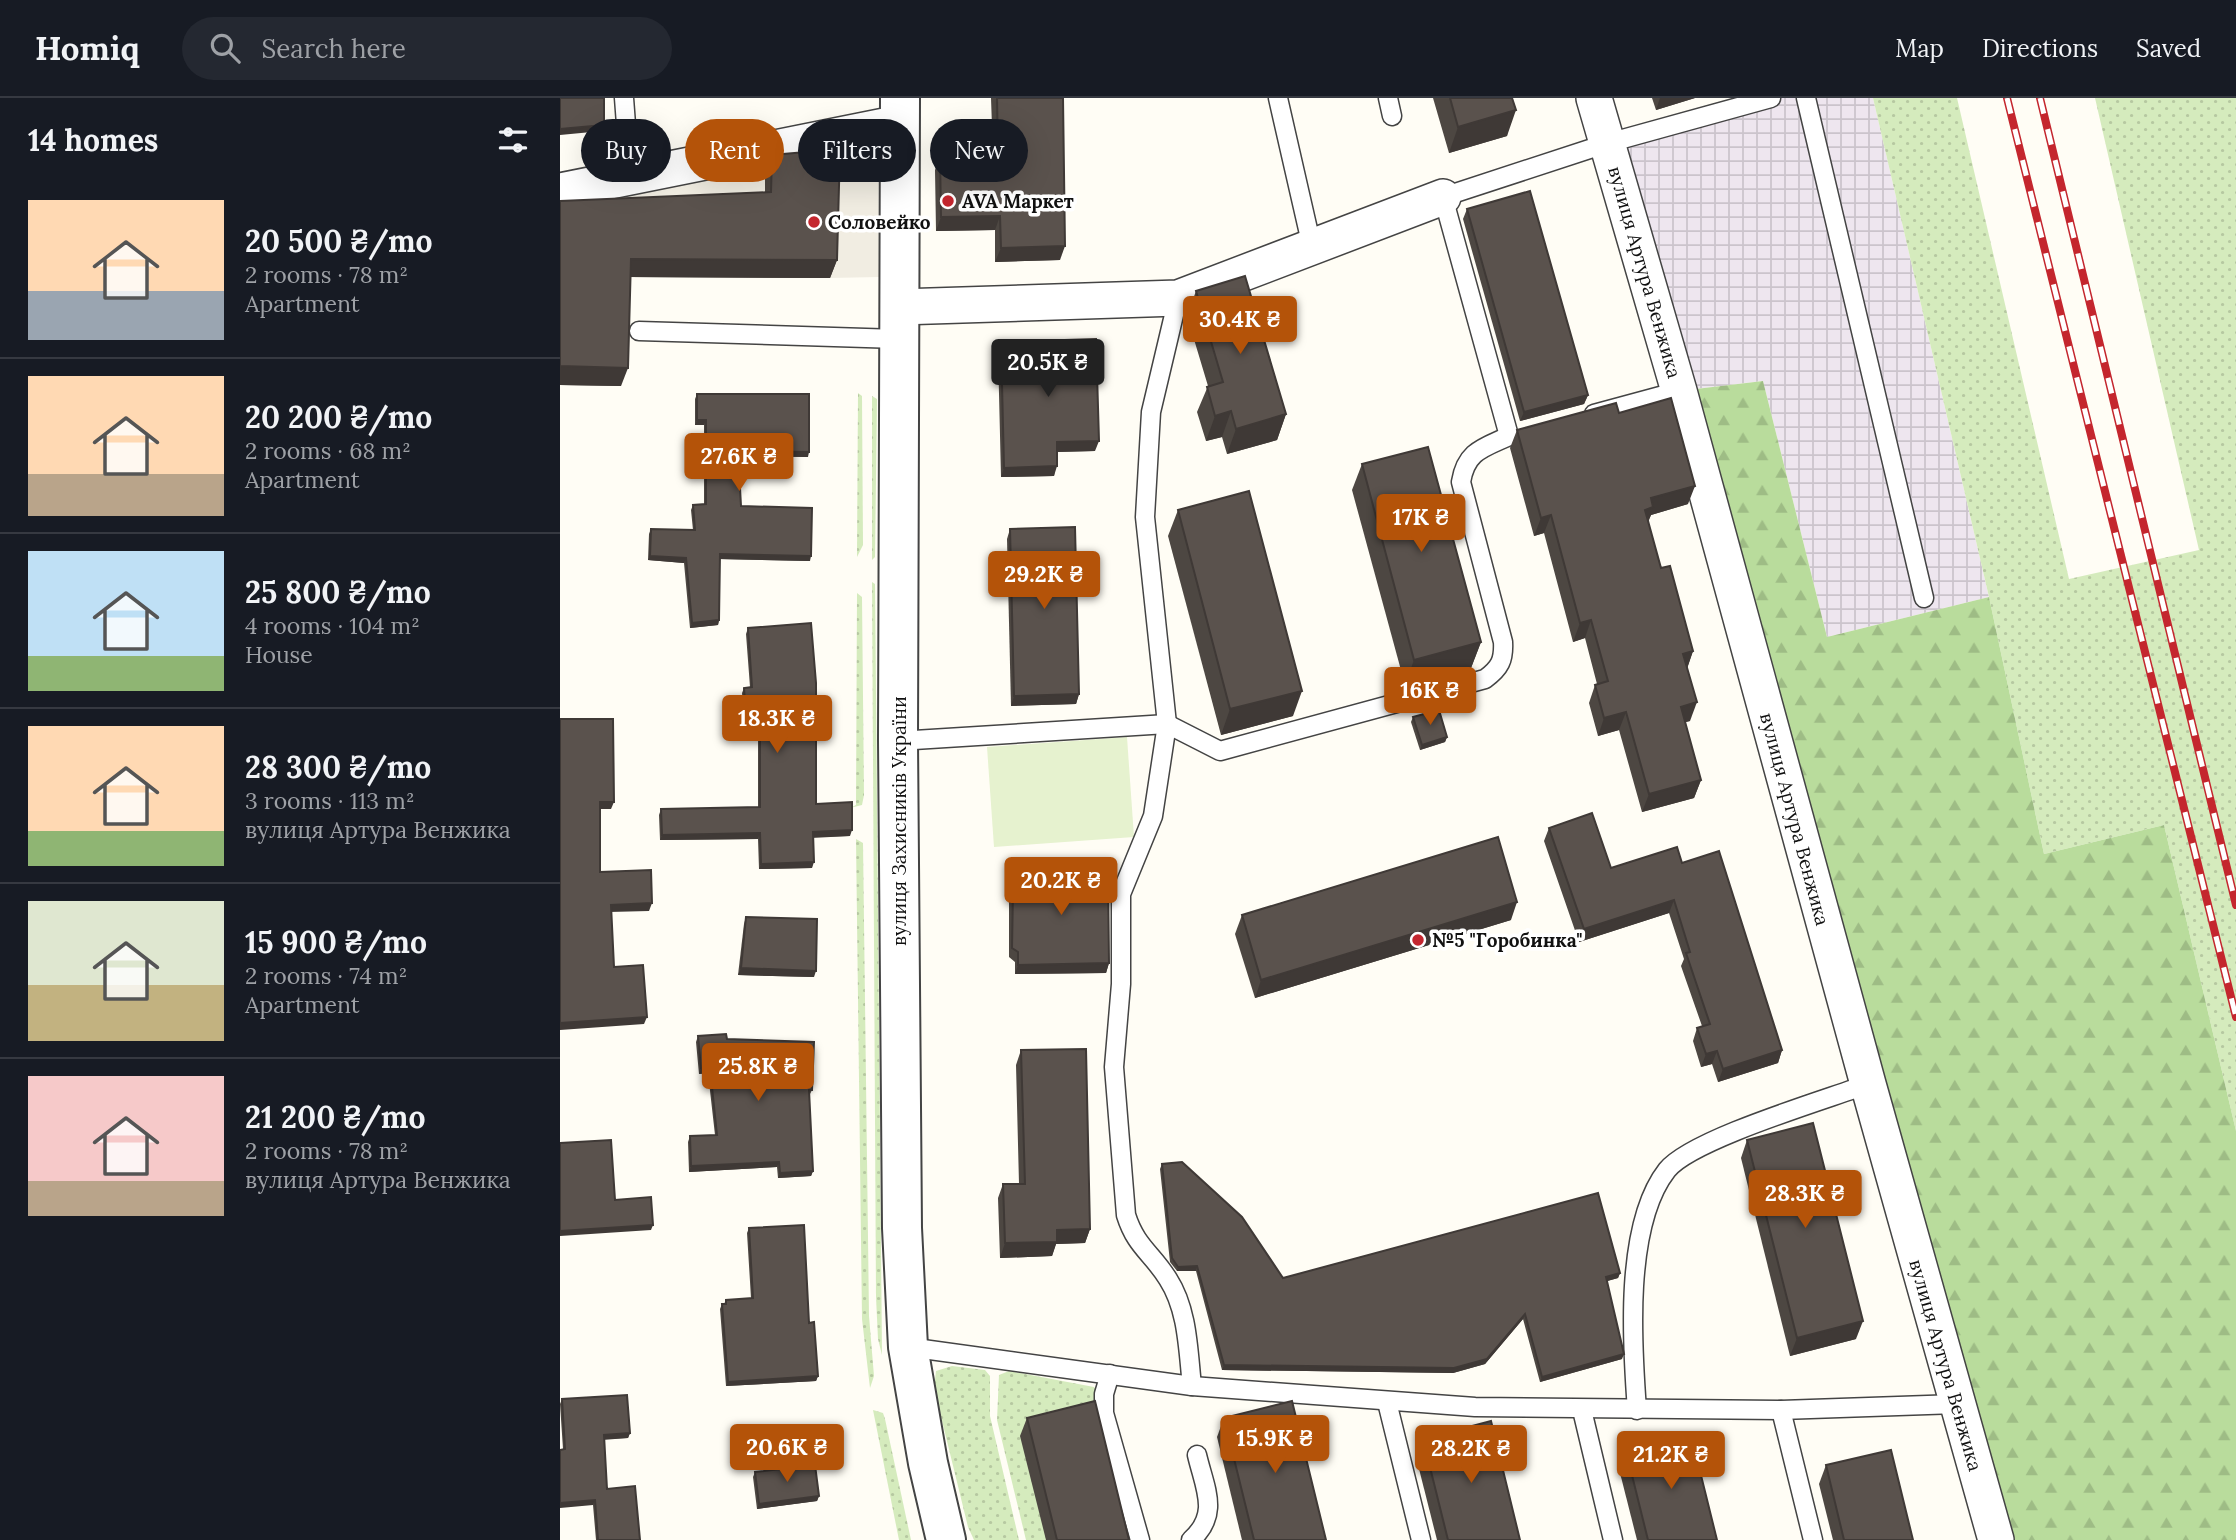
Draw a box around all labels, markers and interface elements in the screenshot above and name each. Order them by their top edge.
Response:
search box [182,17,672,80]
text: Homiq [35,27,140,69]
icon: search [206,29,244,67]
text: Search here [262,32,406,65]
text: Map [1895,33,1944,64]
text: Directions [1982,33,2098,64]
text: Saved [2136,33,2201,64]
chip: Buy [581,119,671,182]
chip: Rent [685,119,784,182]
chip: Filters [798,119,916,182]
chip: New [930,119,1028,182]
text: 14 homes [28,121,158,159]
icon: filters [494,121,532,159]
street label: вулиця Артура Венжика [1603,163,1687,381]
place label: AVA Маркет [962,189,1074,213]
marker: AVA Маркет [940,193,956,209]
place label: Соловейко [828,210,931,234]
marker: Соловейко [806,214,822,230]
text: 20 500 ₴/mo [245,222,433,260]
icon: home [84,228,168,312]
text: 2 rooms · 78 m² [245,260,408,289]
text: Apartment [245,289,360,318]
pin: 30.4K ₴ [1175,296,1305,356]
text: 30.4K ₴ [1199,304,1281,333]
pin: 20.5K ₴ [983,340,1113,399]
text: 20.5K ₴ [1007,347,1089,376]
text: 20 200 ₴/mo [245,398,432,436]
icon: home [84,404,168,488]
pin: 27.6K ₴ [674,434,804,493]
text: 2 rooms · 68 m² [245,436,411,465]
text: 27.6K ₴ [700,441,778,470]
text: Apartment [245,465,360,494]
pin: 17K ₴ [1372,494,1470,554]
text: 17K ₴ [1392,502,1450,531]
pin: 29.2K ₴ [979,552,1109,611]
text: 29.2K ₴ [1004,559,1084,588]
text: 25 800 ₴/mo [245,573,431,611]
icon: home [84,579,168,663]
text: 4 rooms · 104 m² [245,611,420,640]
text: House [245,640,313,669]
pin: 16K ₴ [1381,668,1479,727]
text: 16K ₴ [1400,675,1460,704]
pin: 18.3K ₴ [712,696,842,755]
street label: вулиця Захисників України [887,696,911,946]
text: 18.3K ₴ [738,703,816,732]
street label: вулиця Артура Венжика [1755,710,1835,928]
text: 28 300 ₴/mo [245,748,431,786]
icon: home [84,754,168,838]
text: 3 rooms · 113 m² [245,786,415,815]
text: вулиця Артура Венжика [245,815,511,844]
pin: 20.2K ₴ [996,858,1126,917]
text: 20.2K ₴ [1020,865,1102,894]
text: 15 900 ₴/mo [245,923,427,961]
place label: №5 "Горобинка" [1432,928,1582,952]
icon: home [84,929,168,1013]
marker: №5 "Горобинка" [1410,932,1426,948]
text: 2 rooms · 74 m² [245,961,407,990]
text: Apartment [245,990,360,1019]
pin: 25.8K ₴ [693,1044,823,1103]
text: 25.8K ₴ [718,1051,798,1080]
text: 21 200 ₴/mo [245,1098,425,1136]
icon: home [84,1104,168,1188]
text: 2 rooms · 78 m² [245,1136,408,1165]
text: вулиця Артура Венжика [245,1165,511,1194]
pin: 28.3K ₴ [1740,1170,1870,1230]
text: 28.3K ₴ [1765,1178,1845,1207]
street label: вулиця Артура Венжика [1904,1256,1988,1474]
pin: 15.9K ₴ [1210,1416,1340,1475]
text: 15.9K ₴ [1236,1423,1314,1452]
pin: 20.6K ₴ [722,1424,852,1484]
pin: 28.2K ₴ [1406,1426,1536,1485]
text: 20.6K ₴ [746,1432,828,1461]
pin: 21.2K ₴ [1606,1432,1736,1491]
text: 28.2K ₴ [1431,1433,1511,1462]
text: 21.2K ₴ [1633,1439,1709,1468]

